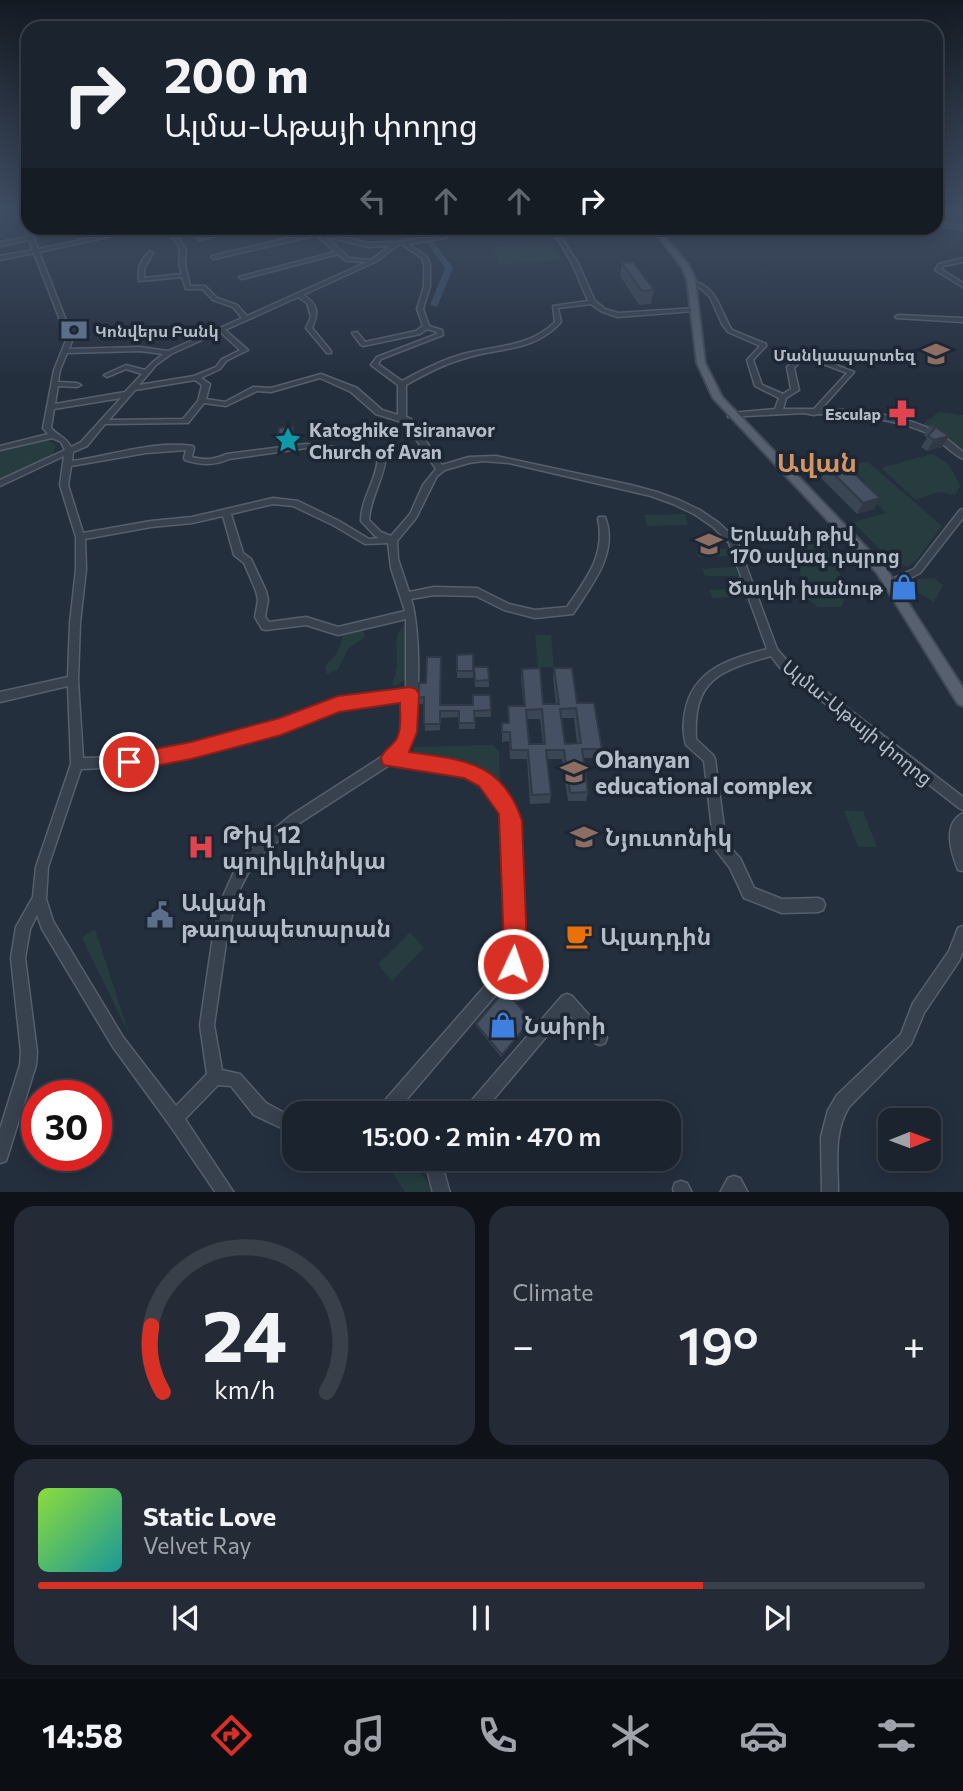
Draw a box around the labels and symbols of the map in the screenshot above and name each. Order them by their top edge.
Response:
bank icon: Կոնվերս Բանկ [59,315,89,345]
place label: Կոնվերս Բանկ [95,321,219,341]
school or university icon: Մանկապարտեզ [921,339,951,369]
place label: Մանկապարտեզ [773,345,916,365]
pharmacy icon: Esculap [887,398,917,428]
place label: Esculap [825,404,881,423]
place label: Katoghike Tsiranavor Church of Avan [309,418,495,463]
place icon: Katoghike Tsiranavor Church of Avan [273,425,303,455]
district label: Ավան [777,446,857,478]
place label: Երևանի թիվ 170 ավագ դպրոց [730,522,900,568]
school or university icon: Երևանի թիվ 170 ավագ դպրոց [694,529,724,559]
shop icon: Ծաղկի խանութ [889,572,919,602]
place label: Ծաղկի խանութ [728,576,884,600]
street label: Ալմա-Աթայի փողոց [778,654,938,790]
pin [99,732,159,792]
place label: Ohanyan educational complex [595,745,813,799]
school or university icon: Ohanyan educational complex [559,757,589,787]
place label: Թիվ 12 պոլիկլինիկա [222,820,386,875]
school or university icon: Նյուտոնիկ [569,822,599,852]
place label: Նյուտոնիկ [605,823,732,852]
hospital icon: Թիվ 12 պոլիկլինիկա [186,832,216,862]
place label: Ավանի թաղապետարան [181,888,391,943]
public building icon: Ավանի թաղապետարան [145,900,175,930]
cafe icon: Ալադդին [564,921,594,951]
place label: Ալադդին [600,922,711,951]
position arrow [476,927,550,1001]
shop icon: Նաիրի [488,1010,518,1040]
place label: Նաիրի [524,1011,606,1040]
speed limit sign: 30 [21,1080,112,1171]
north arrow [878,1108,942,1171]

